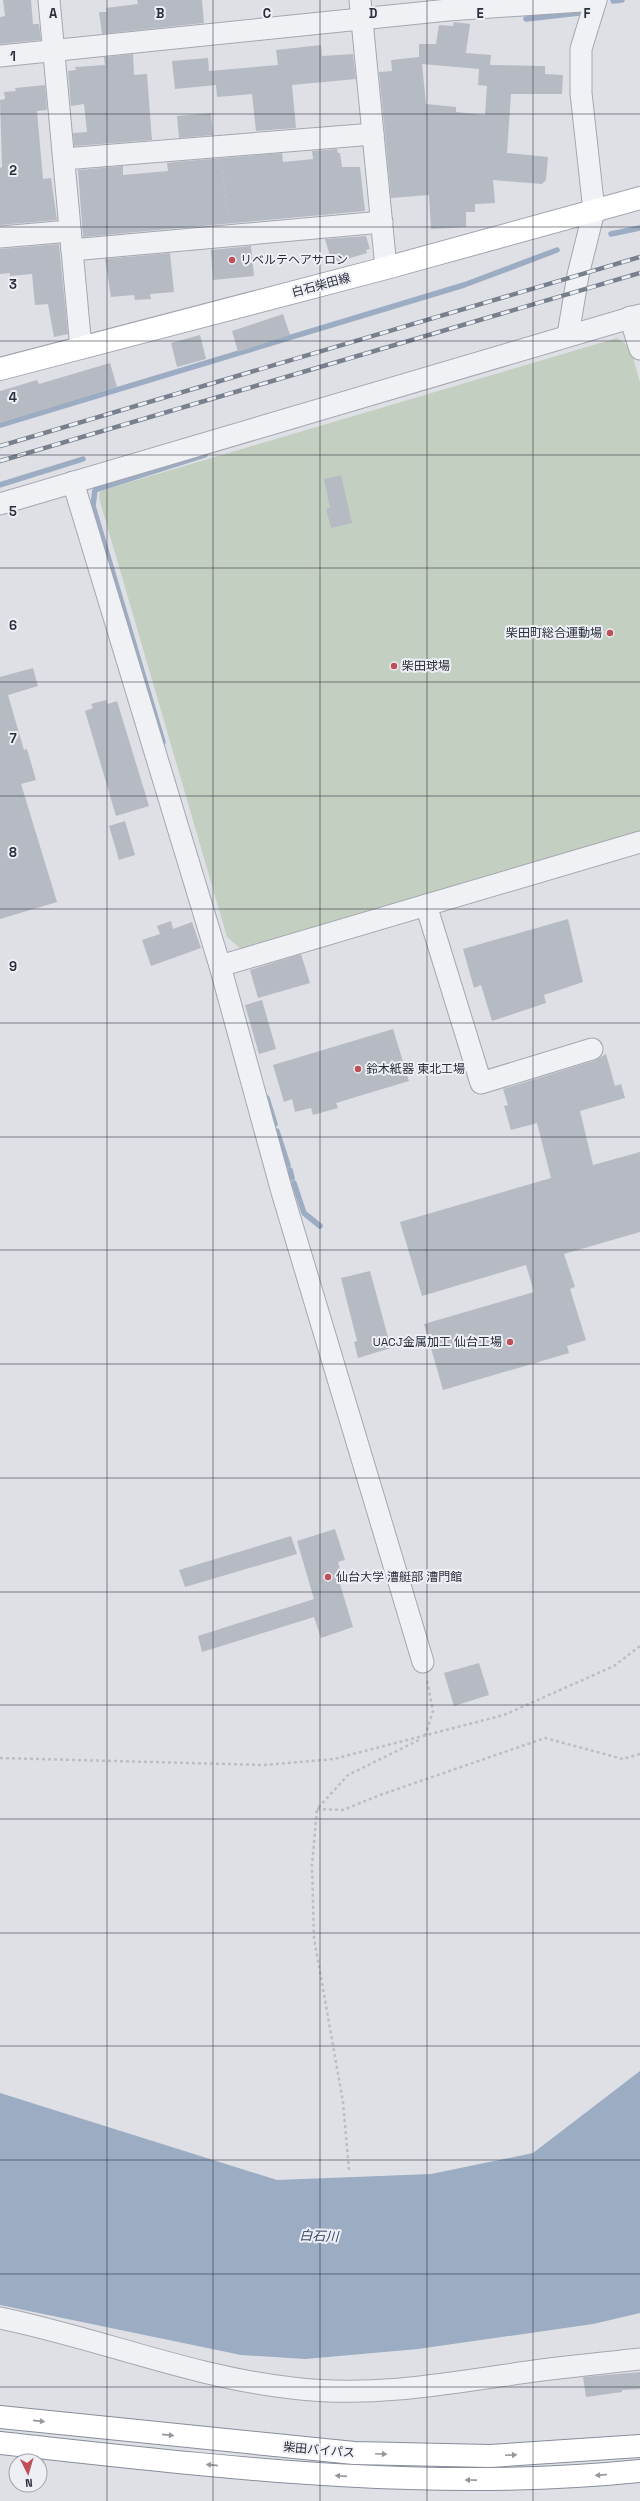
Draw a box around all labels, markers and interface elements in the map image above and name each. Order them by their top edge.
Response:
text: A [49,5,58,22]
text: B [156,5,165,22]
text: C [263,5,271,22]
text: D [369,5,378,22]
text: E [476,5,484,22]
text: F [584,5,591,22]
text: 1 [10,48,16,65]
text: 2 [9,162,17,179]
place label: リベルテヘアサロン [240,252,348,268]
marker: リベルテヘアサロン [227,255,237,265]
street label: 白石柴田線 [290,270,352,300]
text: 3 [9,276,17,293]
text: 4 [9,389,17,406]
text: 5 [9,503,17,520]
text: 6 [9,617,17,634]
place label: 柴田町総合運動場 [506,625,602,641]
marker: 柴田町総合運動場 [605,628,615,638]
place label: 柴田球場 [402,658,450,674]
marker: 柴田球場 [389,661,399,671]
text: 7 [9,730,17,747]
text: 8 [9,844,17,861]
text: 9 [9,958,17,975]
place label: 鈴木紙器 東北工場 [366,1061,465,1077]
marker: 鈴木紙器 東北工場 [353,1064,363,1074]
place label: UACJ金属加工 仙台工場 [373,1334,502,1350]
marker: UACJ金属加工 仙台工場 [505,1337,515,1347]
place label: 仙台大学 漕艇部 漕門館 [336,1569,462,1585]
marker: 仙台大学 漕艇部 漕門館 [323,1572,333,1582]
water label: 白石川 [299,2227,341,2245]
one-way arrow [33,2418,45,2425]
one-way arrow [162,2432,174,2439]
street label: 柴田バイパス [283,2439,355,2461]
one-way arrow [375,2451,388,2457]
one-way arrow [505,2452,517,2459]
north arrow [8,2453,48,2493]
one-way arrow [206,2462,218,2468]
one-way arrow [335,2472,347,2479]
one-way arrow [595,2472,607,2479]
text: N [25,2476,33,2490]
one-way arrow [464,2477,477,2483]

